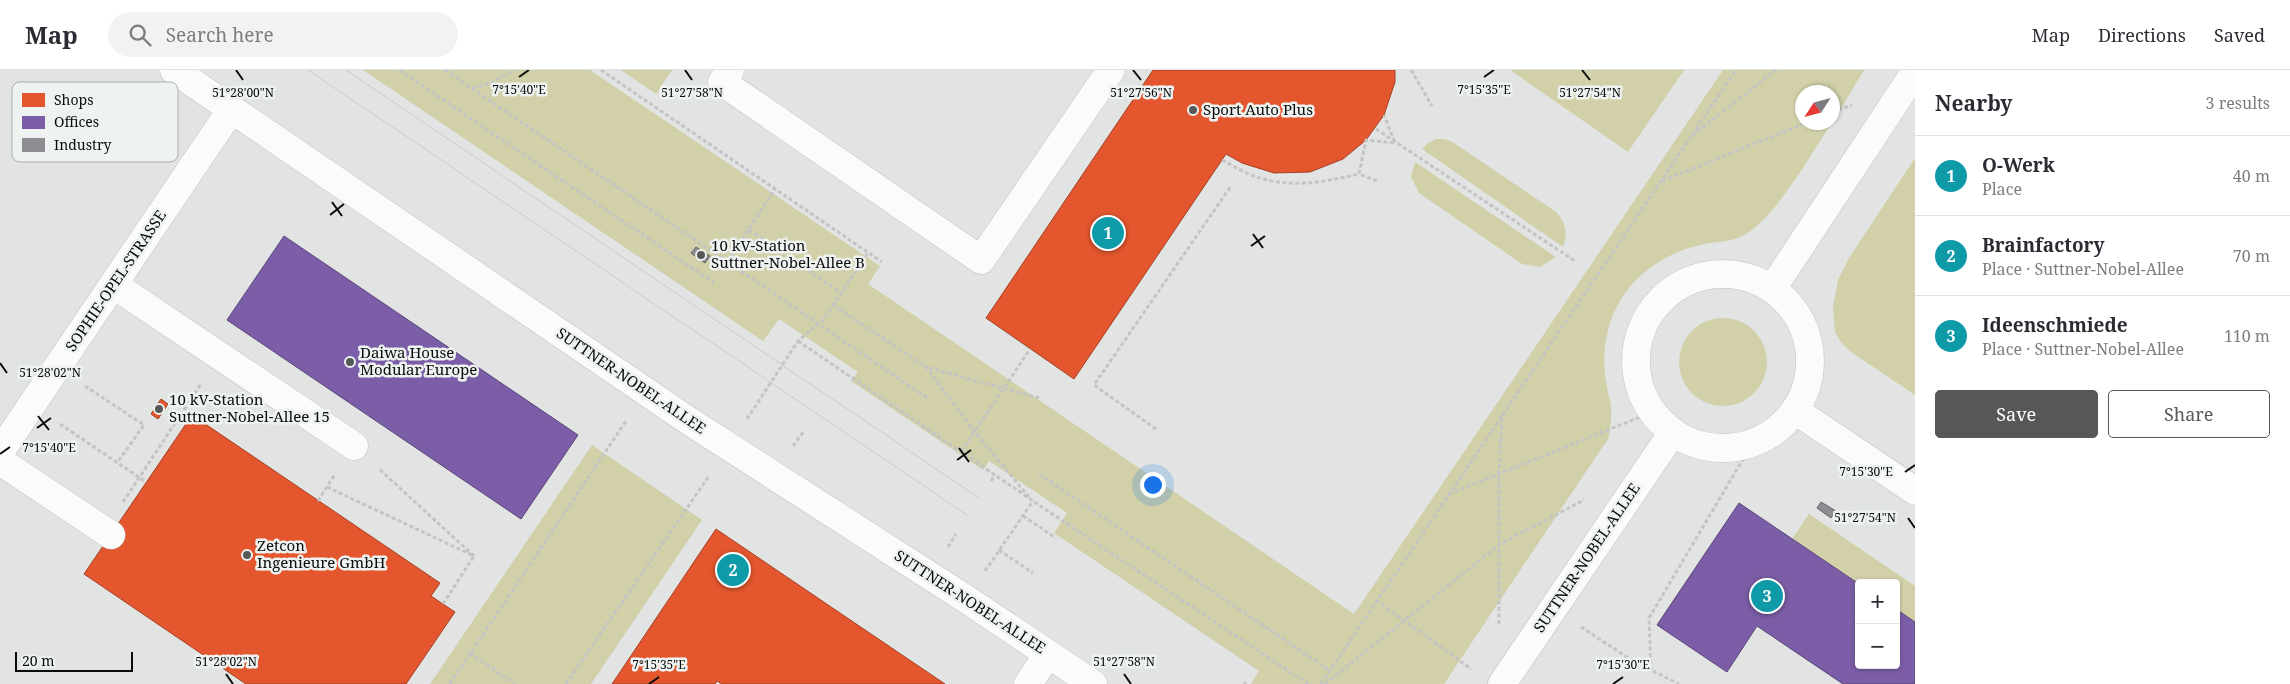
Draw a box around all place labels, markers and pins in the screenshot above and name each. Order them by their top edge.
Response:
place label: Sport Auto Plus [1203,99,1313,119]
marker: Sport Auto Plus [1187,104,1199,116]
pin: 1 [1092,214,1124,252]
place label: 10 kV-Station Suttner-Nobel-Allee B [711,235,865,272]
marker: 10 kV-Station Suttner-Nobel-Allee B [695,249,707,261]
place label: Daiwa House Modular Europe [360,342,477,379]
marker: Daiwa House Modular Europe [344,356,356,368]
place label: 10 kV-Station Suttner-Nobel-Allee 15 [169,389,330,426]
marker: 10 kV-Station Suttner-Nobel-Allee 15 [153,403,165,415]
place label: Zetcon Ingenieure GmbH [257,535,385,572]
marker: Zetcon Ingenieure GmbH [241,549,253,561]
pin: 2 [717,551,749,589]
pin: 3 [1751,577,1783,615]

